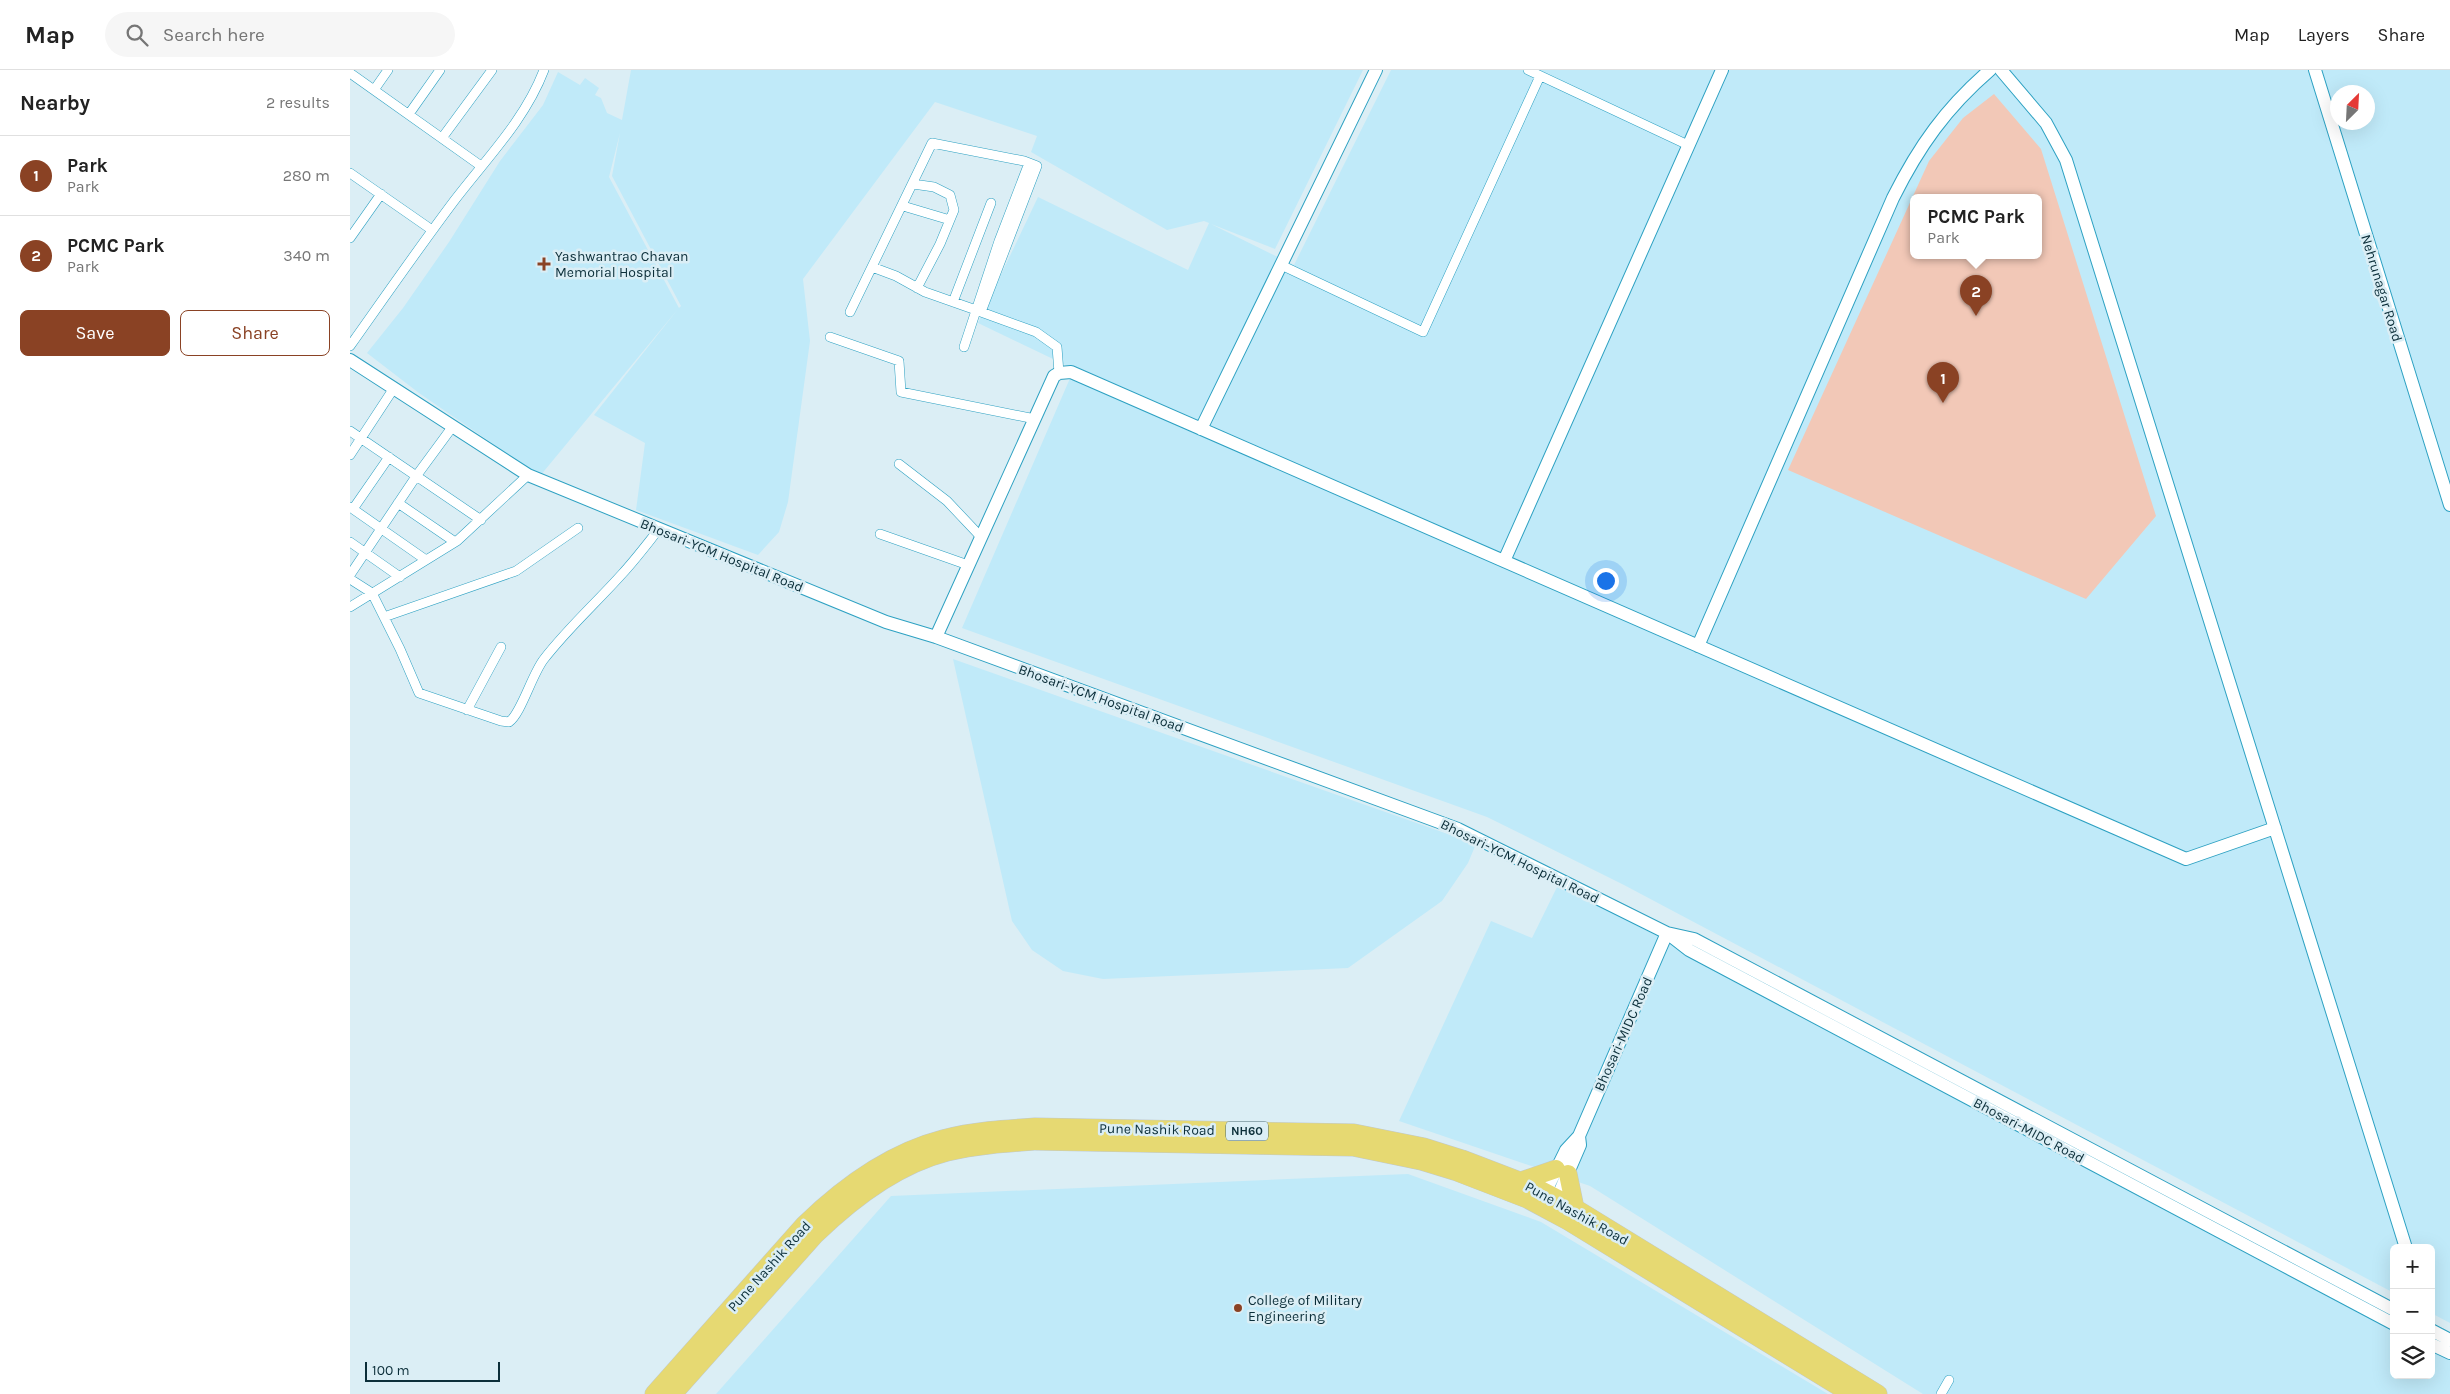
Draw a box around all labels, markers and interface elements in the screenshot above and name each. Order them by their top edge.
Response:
search box [105,12,455,57]
text: Map [25,21,75,49]
icon: search [123,21,151,49]
text: Search here [163,24,265,46]
text: Map [2234,24,2270,46]
text: Layers [2298,24,2350,46]
text: Share [2378,24,2425,46]
north arrow [2330,85,2375,130]
text: Nearby [20,91,90,115]
text: 2 results [266,93,330,112]
text: Park [67,155,108,177]
text: 1 [33,166,39,185]
text: 280 m [283,166,330,185]
text: Park [67,177,99,196]
popup [1910,194,2042,259]
text: PCMC Park [1927,206,2025,228]
text: Park [1927,228,1960,247]
street label: Nehrunagar Road [2357,233,2406,344]
text: PCMC Park [67,235,164,257]
text: 2 [31,246,41,265]
text: 340 m [283,246,330,265]
place label: Yashwantrao Chavan Memorial Hospital [555,248,689,281]
text: Park [67,257,99,276]
marker: Yashwantrao Chavan Memorial Hospital [537,257,551,271]
pin: 2 [1960,275,1992,316]
button: Save [20,310,170,356]
button: Share [180,310,330,356]
pin: 1 [1927,362,1959,403]
street label: Bhosari-YCM Hospital Road [638,515,806,596]
your location [1593,568,1619,594]
street label: Bhosari-YCM Hospital Road [1016,661,1186,736]
street label: Bhosari-YCM Hospital Road [1438,816,1602,907]
street label: Bhosari-MIDC Road [1591,975,1656,1094]
street label: Bhosari-MIDC Road [1970,1094,2087,1167]
street label: Pune Nashik Road [1099,1120,1215,1139]
road number: NH60 [1226,1122,1268,1140]
street label: Pune Nashik Road [1522,1178,1632,1249]
street label: Pune Nashik Road [724,1218,814,1315]
map controls [2390,1244,2435,1379]
button: + [2390,1244,2435,1289]
button: − [2390,1289,2435,1334]
place label: College of Military Engineering [1248,1292,1363,1325]
marker: College of Military Engineering [1232,1302,1244,1314]
button: layers [2390,1334,2435,1379]
scale bar [365,1359,500,1382]
text: 100 m [372,1362,410,1379]

